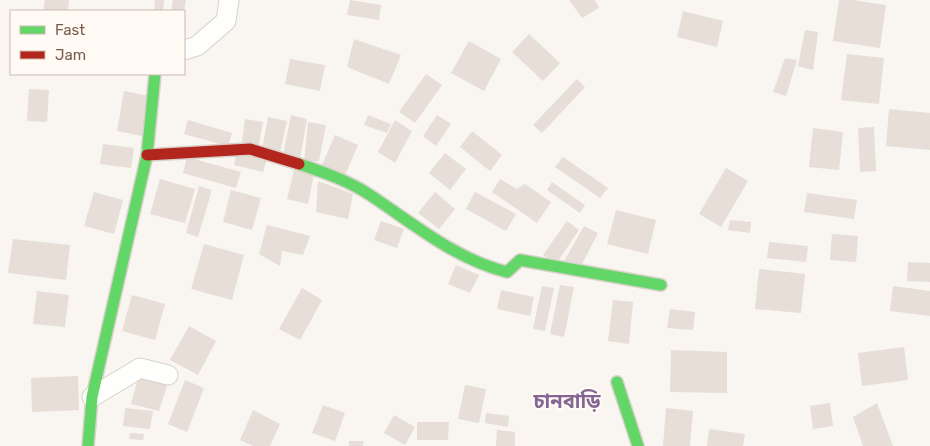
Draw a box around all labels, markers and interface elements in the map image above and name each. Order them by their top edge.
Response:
legend [10,10,185,75]
text: Fast [55,21,85,39]
text: Jam [55,46,86,64]
district label: চানবাড়ি [533,389,601,413]

